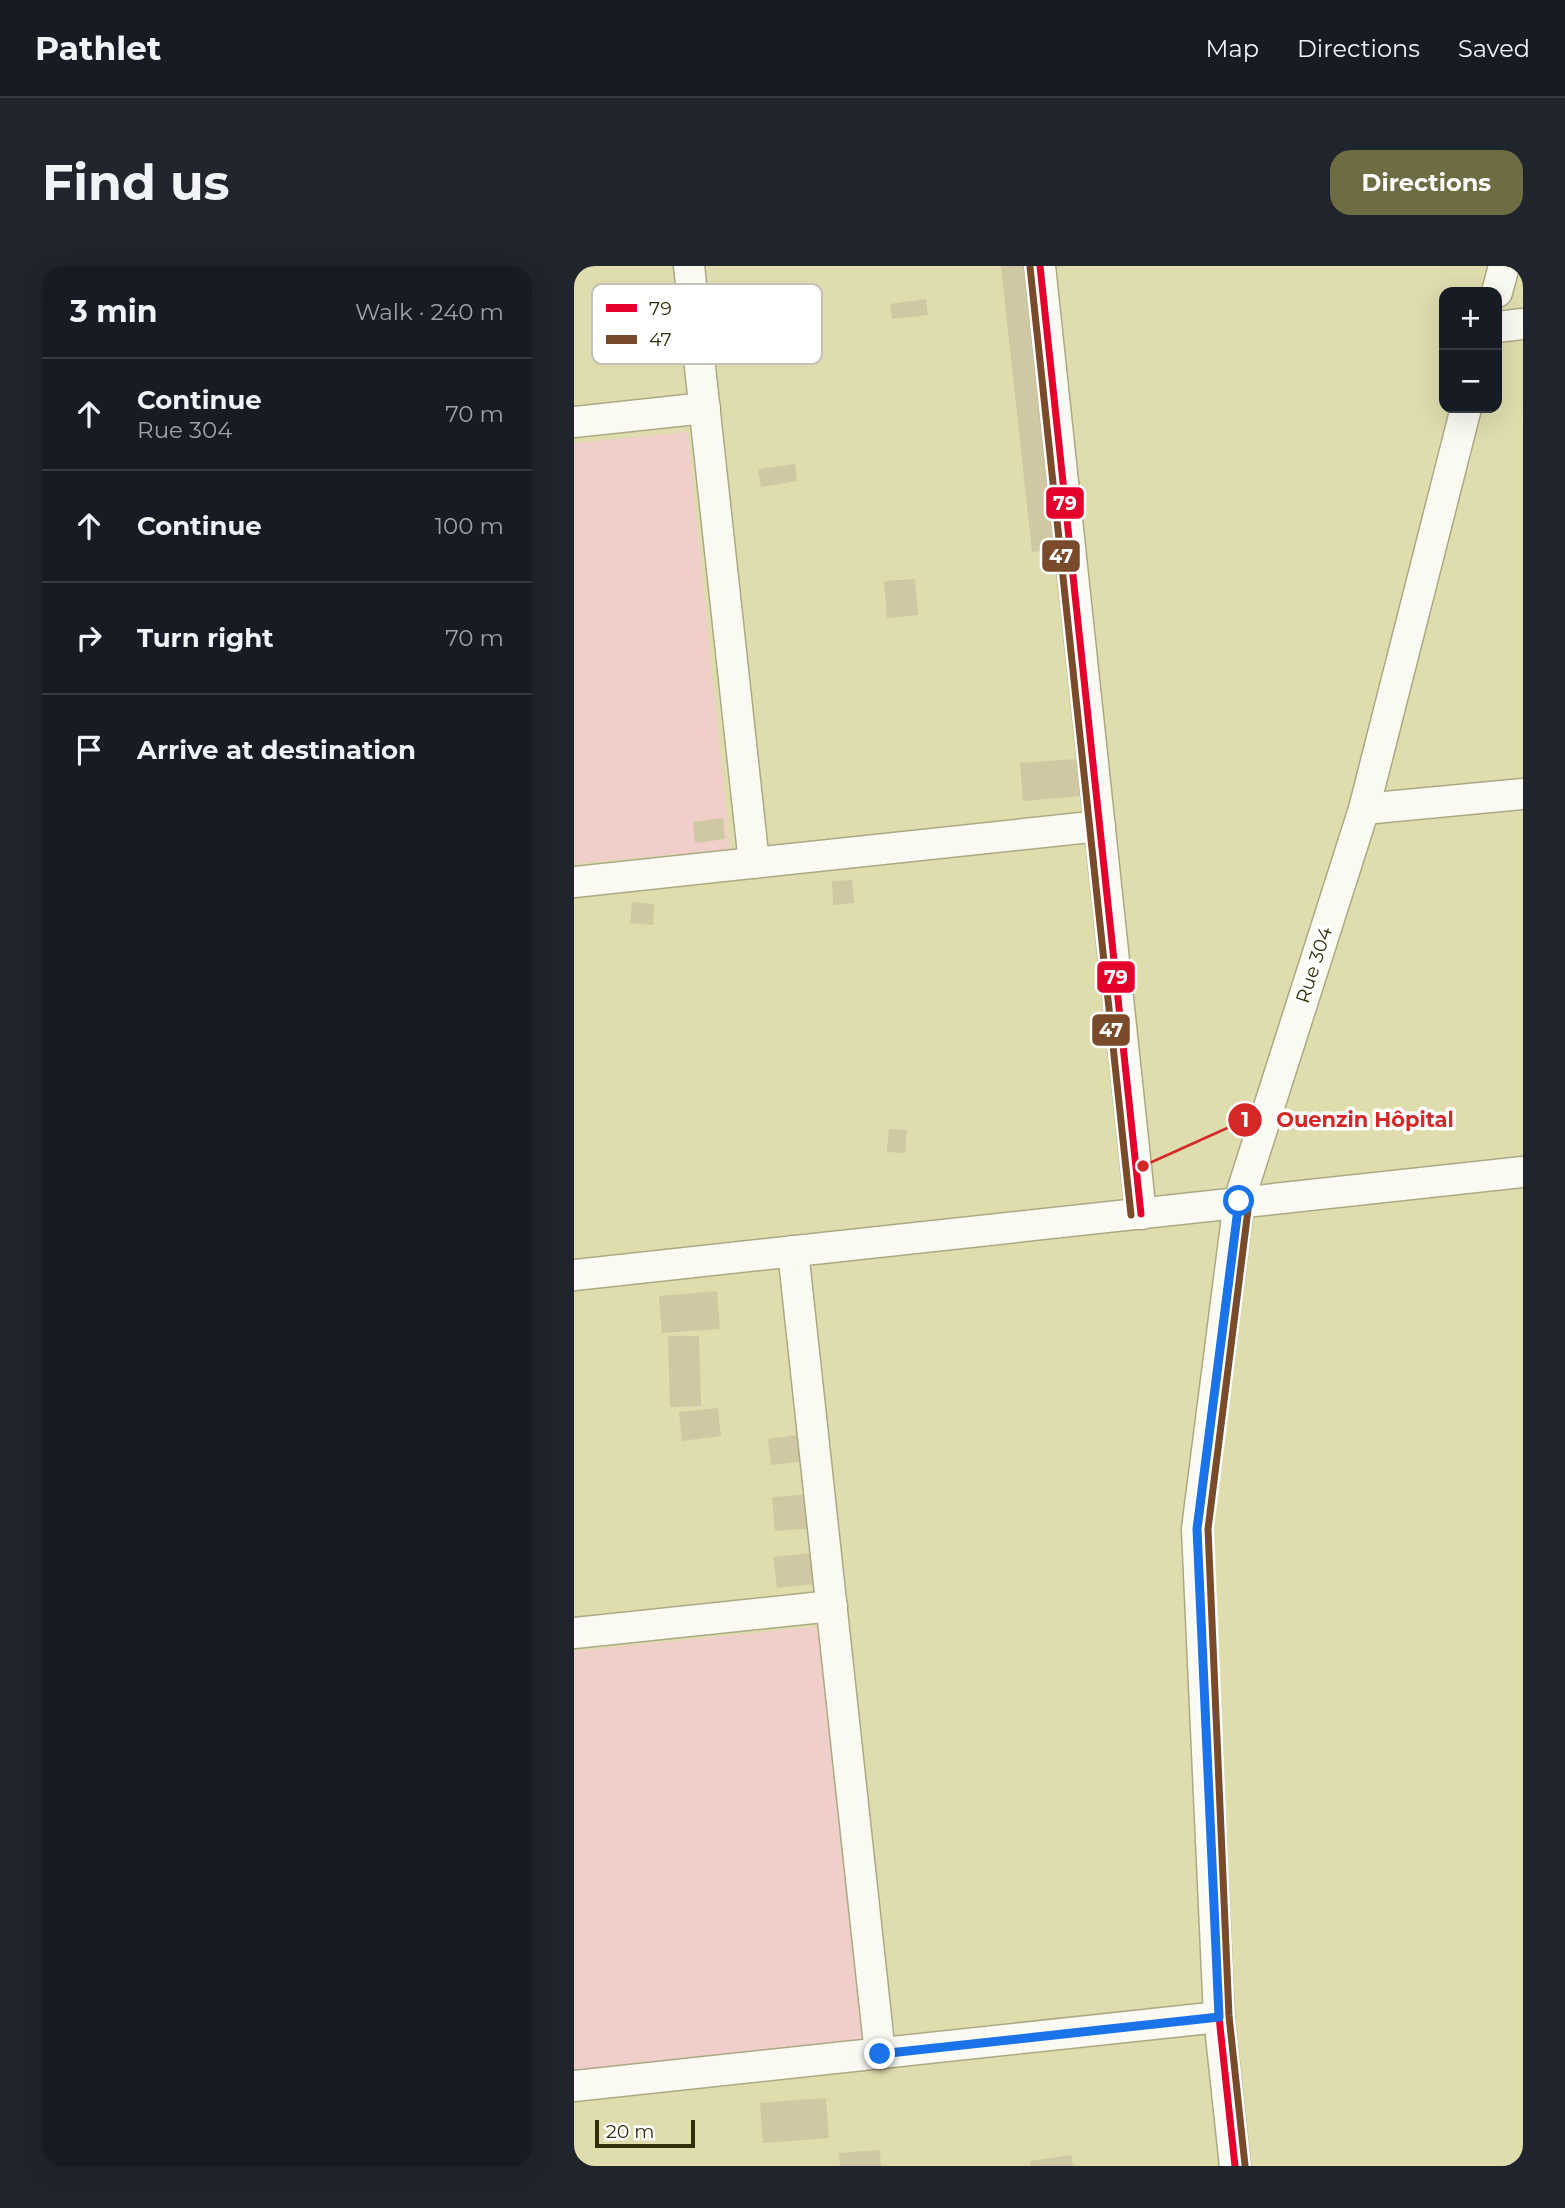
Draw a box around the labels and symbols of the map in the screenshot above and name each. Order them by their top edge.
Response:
legend [592,284,822,364]
text: 79 [649,297,672,320]
text: 47 [649,328,672,351]
line badge: 79 [1045,486,1085,520]
text: 79 [1053,492,1077,515]
line badge: 47 [1041,539,1081,573]
text: 47 [1049,545,1073,568]
street label: Rue 304 [1291,924,1337,1006]
line badge: 79 [1096,960,1136,994]
text: 79 [1104,966,1128,989]
line badge: 47 [1091,1013,1131,1047]
text: 47 [1099,1019,1123,1042]
callout: Ouenzin Hôpital [1227,1099,1468,1141]
text: 1 [1241,1107,1249,1132]
text: Ouenzin Hôpital [1276,1107,1454,1132]
route start [1223,1185,1254,1216]
route end [864,2038,895,2069]
scale bar [595,2117,695,2149]

